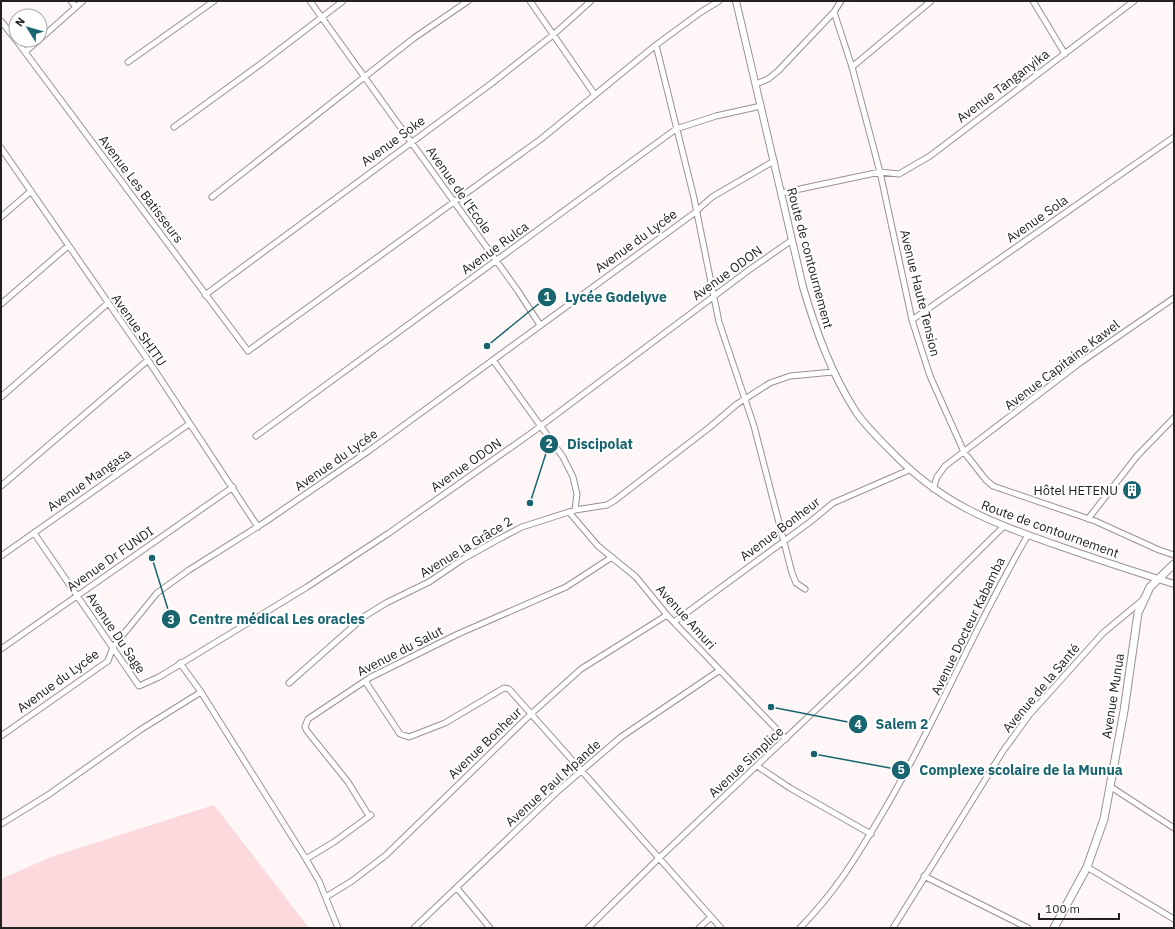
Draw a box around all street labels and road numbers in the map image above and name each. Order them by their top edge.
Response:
street label: Avenue Tanganyika [953,46,1053,126]
street label: Avenue Soke [358,112,428,170]
street label: Avenue Les Batisseurs [95,132,187,246]
street label: Avenue de l'Ecole [423,143,495,237]
street label: Route de contournement [783,186,837,330]
street label: Avenue Sola [1003,191,1071,247]
street label: Avenue du Lycée [592,205,680,277]
street label: Avenue Rulca [458,218,532,278]
street label: Avenue Haute Tension [896,228,944,358]
street label: Avenue ODON [689,242,765,304]
street label: Avenue SHITU [108,290,170,370]
street label: Avenue Capitaine Kawel [1001,316,1123,414]
street label: Avenue du Lycée [291,425,381,495]
street label: Avenue ODON [427,434,505,496]
street label: Avenue Mangasa [44,445,134,515]
street label: Avenue Bonheur [736,493,824,565]
street label: Route de contournement [979,496,1121,562]
street label: Avenue la Grâce 2 [417,513,515,581]
street label: Avenue Dr FUNDI [63,523,157,595]
street label: Avenue Docteur Kabamba [927,554,1009,698]
street label: Avenue Amuri [652,581,720,653]
street label: Avenue Du Sage [83,589,149,677]
street label: Avenue du Salut [354,622,446,680]
street label: Avenue de la Santé [999,640,1083,736]
street label: Avenue du Lycée [14,645,102,717]
street label: Avenue Munua [1098,652,1128,740]
street label: Avenue Bonheur [444,703,526,783]
street label: Avenue Simplice [705,723,787,801]
street label: Avenue Paul Mpande [502,736,604,830]

